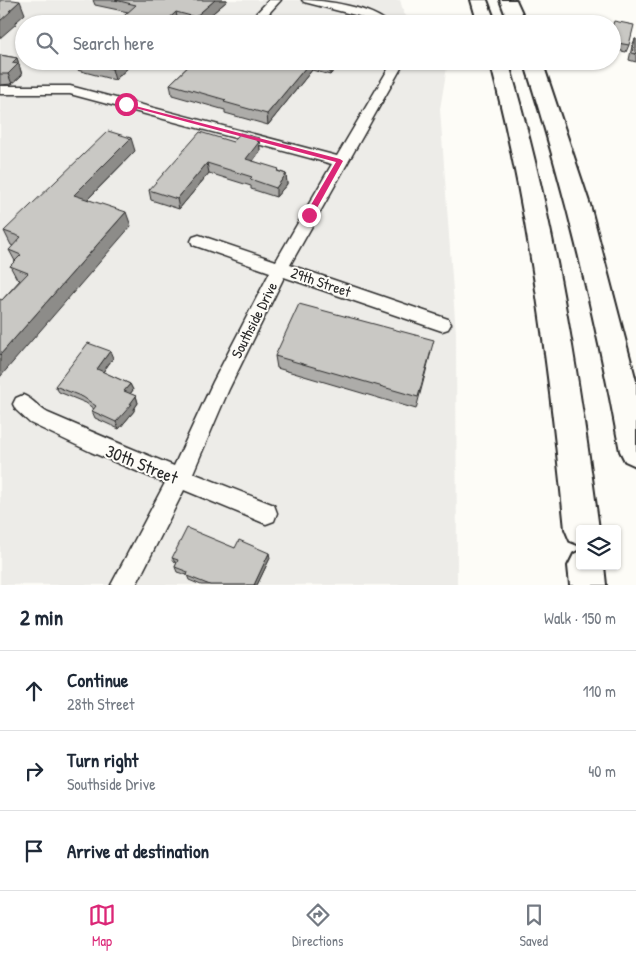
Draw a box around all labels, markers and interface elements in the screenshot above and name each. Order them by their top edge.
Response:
search box [15,15,621,70]
icon: search [33,29,61,57]
text: Search here [73,30,154,56]
route start [115,93,138,116]
route end [298,204,321,227]
street label: 29th Street [288,262,355,302]
street label: Southside Drive [226,278,282,362]
street label: 30th Street [102,438,183,490]
map controls [576,525,621,570]
button: layers [576,525,621,570]
text: 2 min [20,603,63,632]
text: Walk · 150 m [544,607,616,629]
text: Continue [67,667,128,693]
icon: ahead [20,677,48,705]
text: 110 m [583,680,616,702]
text: 28th Street [67,693,135,715]
text: Turn right [67,747,138,773]
icon: right [20,757,48,785]
text: 40 m [588,760,616,782]
text: Southside Drive [67,773,156,795]
icon: arrive [20,837,48,865]
text: Arrive at destination [67,838,209,864]
tab: Map [88,901,116,950]
tab: Directions [292,901,343,950]
tab: Saved [519,901,548,950]

